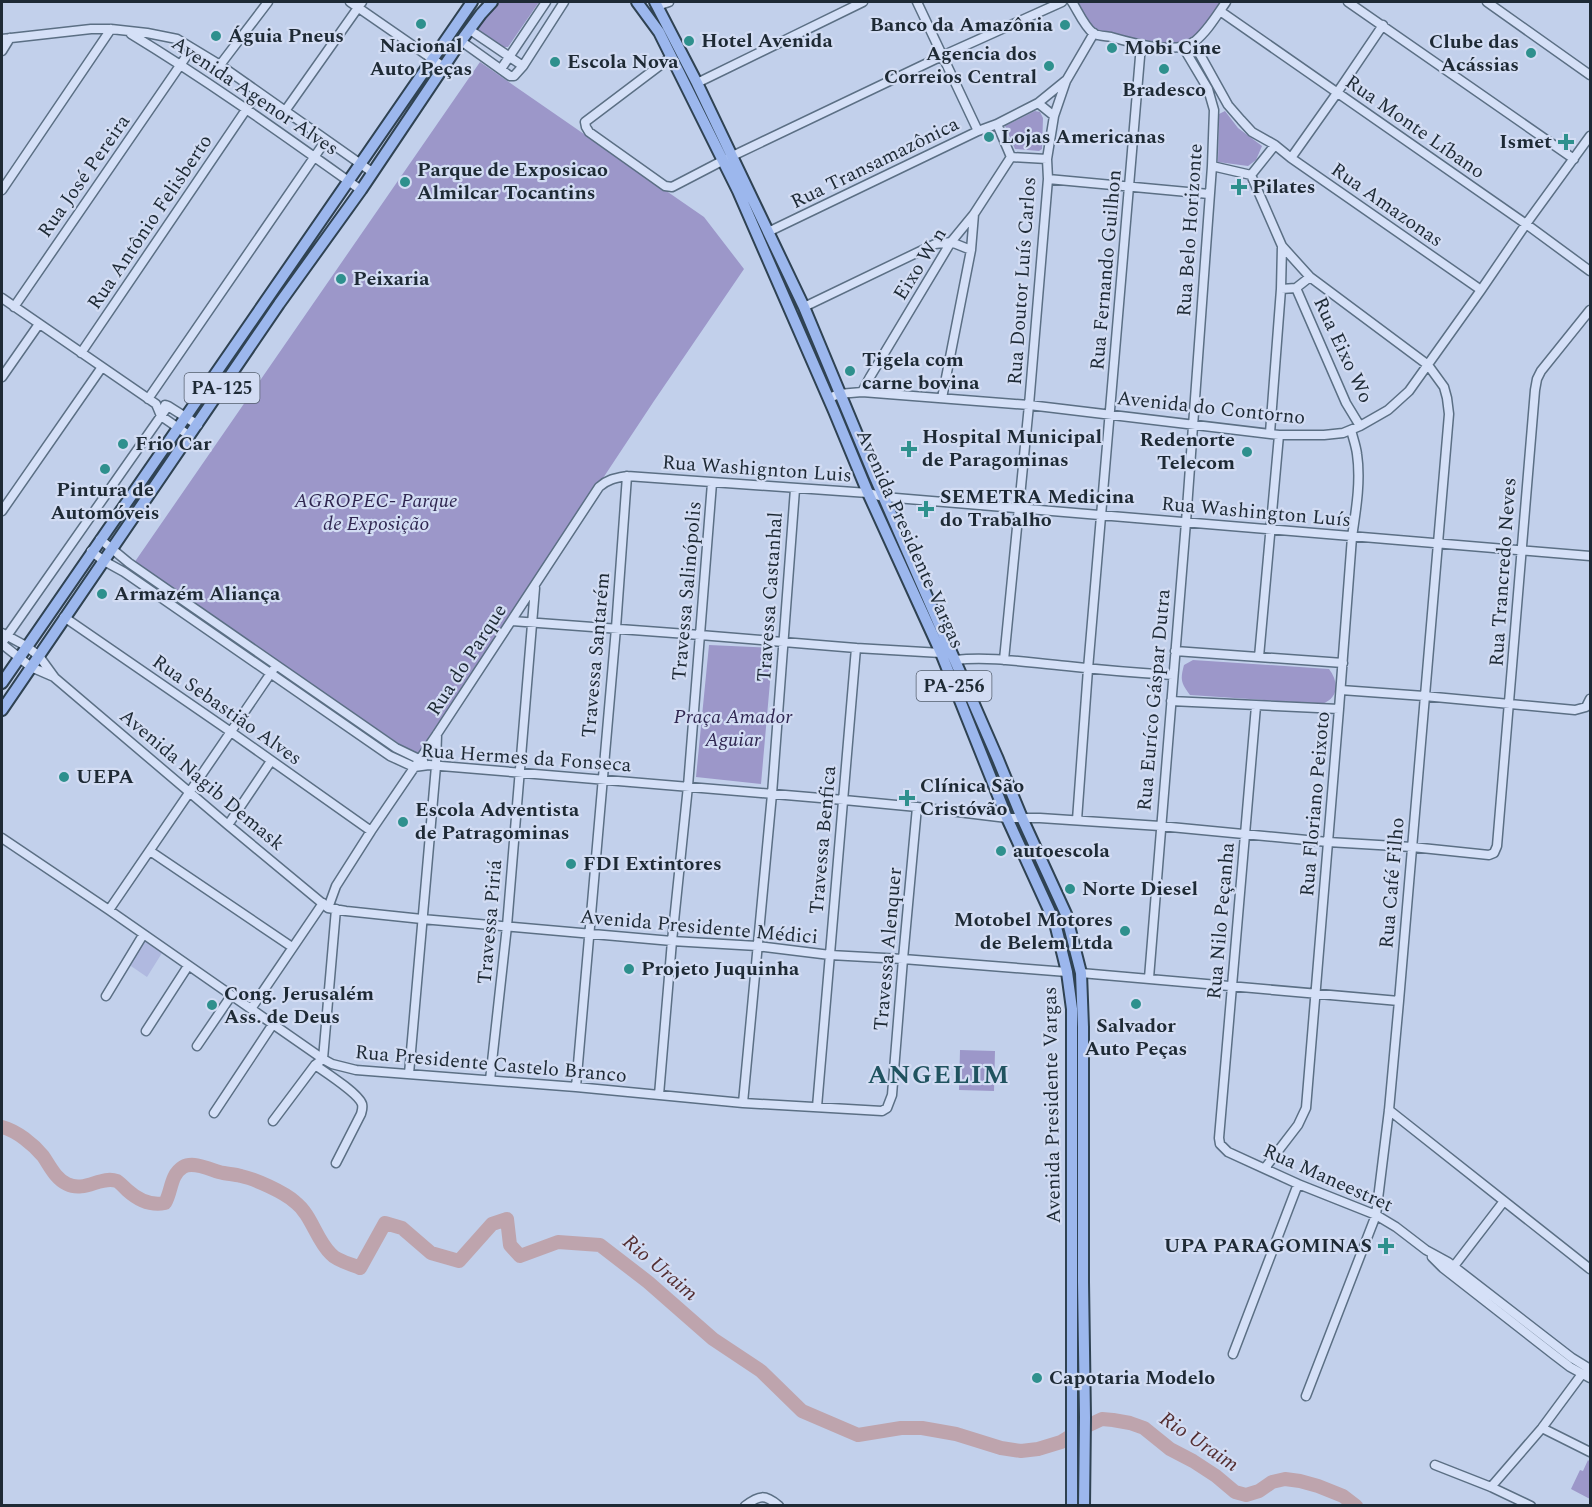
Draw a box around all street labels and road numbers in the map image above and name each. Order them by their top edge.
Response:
street label: Avenida Agenor Alves [165,29,345,163]
street label: Rua Monte Líbano [1339,67,1491,187]
street label: Rua José Pereira [30,108,138,244]
street label: Rua Transamazônica [786,109,965,217]
street label: Rua Antônio Felisberto [80,128,220,316]
street label: Rua Belo Horizonte [1169,142,1211,318]
street label: Rua Amazonas [1325,155,1449,255]
street label: Rua Fernando Guilhon [1082,168,1130,372]
street label: Rua Doutor Luís Carlos [1000,176,1044,386]
street label: Eixo W n [886,222,954,306]
street label: Rua Eixo Wo [1305,292,1381,408]
road number: PA-125 [184,373,260,403]
street label: Avenida do Contorno [1115,383,1307,433]
street label: Avenida Presidente Vargas [848,425,972,653]
street label: Rua Washignton Luis [661,447,853,491]
street label: Rua Trancredo Neves [1481,476,1525,668]
street label: Rua Washington Luís [1160,489,1352,535]
street label: Travessa Salinópolis [664,500,710,682]
street label: Travessa Castanhal [749,511,791,683]
street label: Travessa Santarém [574,571,618,739]
street label: Rua Euríco Gáspar Dutra [1129,587,1179,812]
street label: Rua do Parque [419,598,515,722]
street label: Rua Sebastião Alves [146,647,308,773]
road number: PA-256 [916,671,992,701]
street label: Avenida Nagib Demask [113,702,291,858]
street label: Rua Floriano Peixoto [1292,710,1338,898]
street label: Rua Hermes da Fonseca [420,736,633,780]
street label: Travessa Benfica [802,764,844,916]
street label: Rua Café Filho [1371,816,1413,950]
street label: Rua Nilo Peçanha [1199,841,1243,1001]
street label: Travessa Piriá [470,858,510,986]
street label: Travessa Alenquer [866,866,910,1032]
street label: Avenida Presidente Médici [579,902,819,952]
street label: Avenida Presidente Vargas [1035,986,1069,1224]
street label: Rua Presidente Castelo Branco [354,1037,628,1091]
street label: Rua Maneestret [1258,1136,1398,1220]

